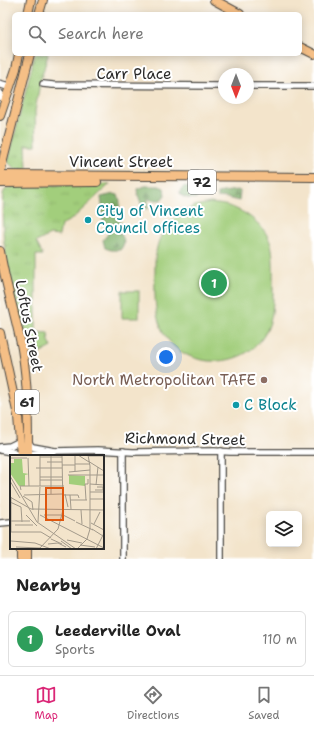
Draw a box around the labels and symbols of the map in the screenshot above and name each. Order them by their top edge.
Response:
street label: Carr Place [96,64,172,84]
north arrow [218,68,254,104]
street label: Vincent Street [69,152,173,172]
road number: 72 [188,170,216,194]
place label: City of Vincent Council offices [96,201,203,238]
marker: City of Vincent Council offices [83,215,93,225]
pin: 1 [201,268,227,298]
street label: Loftus Street [10,278,48,374]
your location [156,347,176,367]
place label: North Metropolitan TAFE [72,370,256,390]
marker: North Metropolitan TAFE [259,375,269,385]
road number: 61 [15,390,39,414]
place label: C Block [244,395,297,415]
marker: C Block [231,400,241,410]
street label: Richmond Street [125,428,245,450]
inset map [10,455,104,549]

